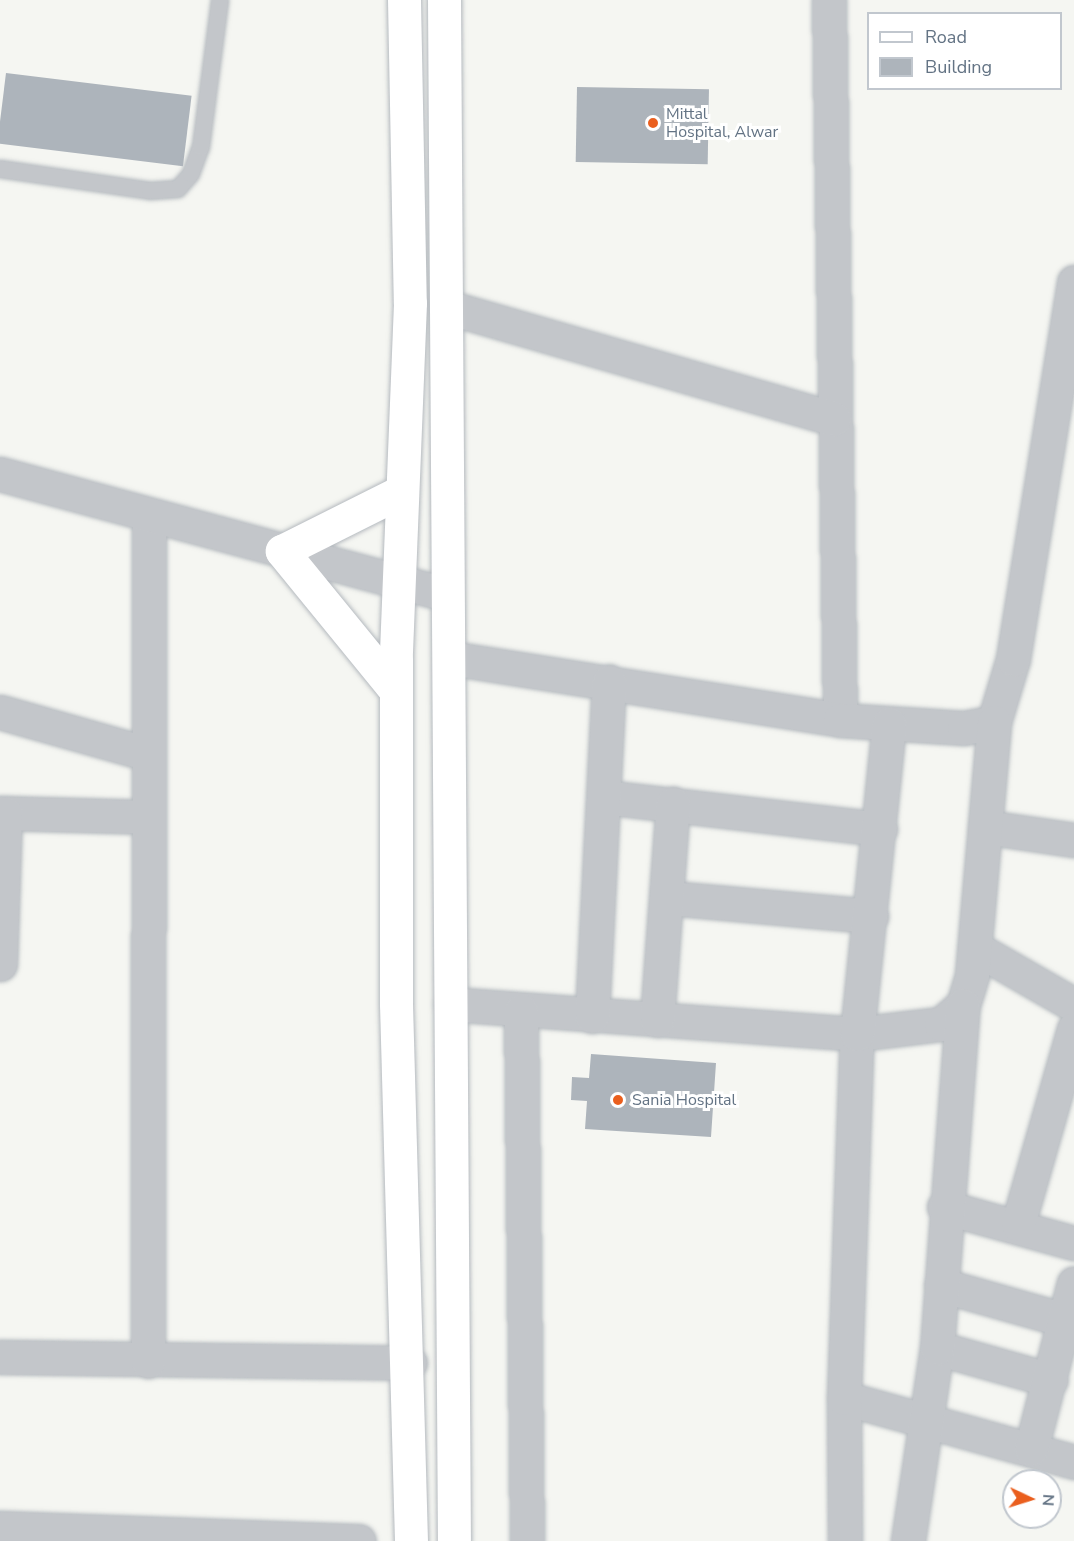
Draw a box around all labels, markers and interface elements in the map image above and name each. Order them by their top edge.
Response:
legend [867,12,1062,90]
text: Road [925,25,967,49]
text: Building [925,55,992,79]
place label: Mittal Hospital, Alwar [666,104,778,142]
marker: Mittal Hospital, Alwar [644,114,662,132]
place label: Sania Hospital [632,1090,736,1110]
marker: Sania Hospital [609,1091,627,1109]
north arrow [1002,1469,1062,1529]
text: N [1037,1493,1059,1507]

